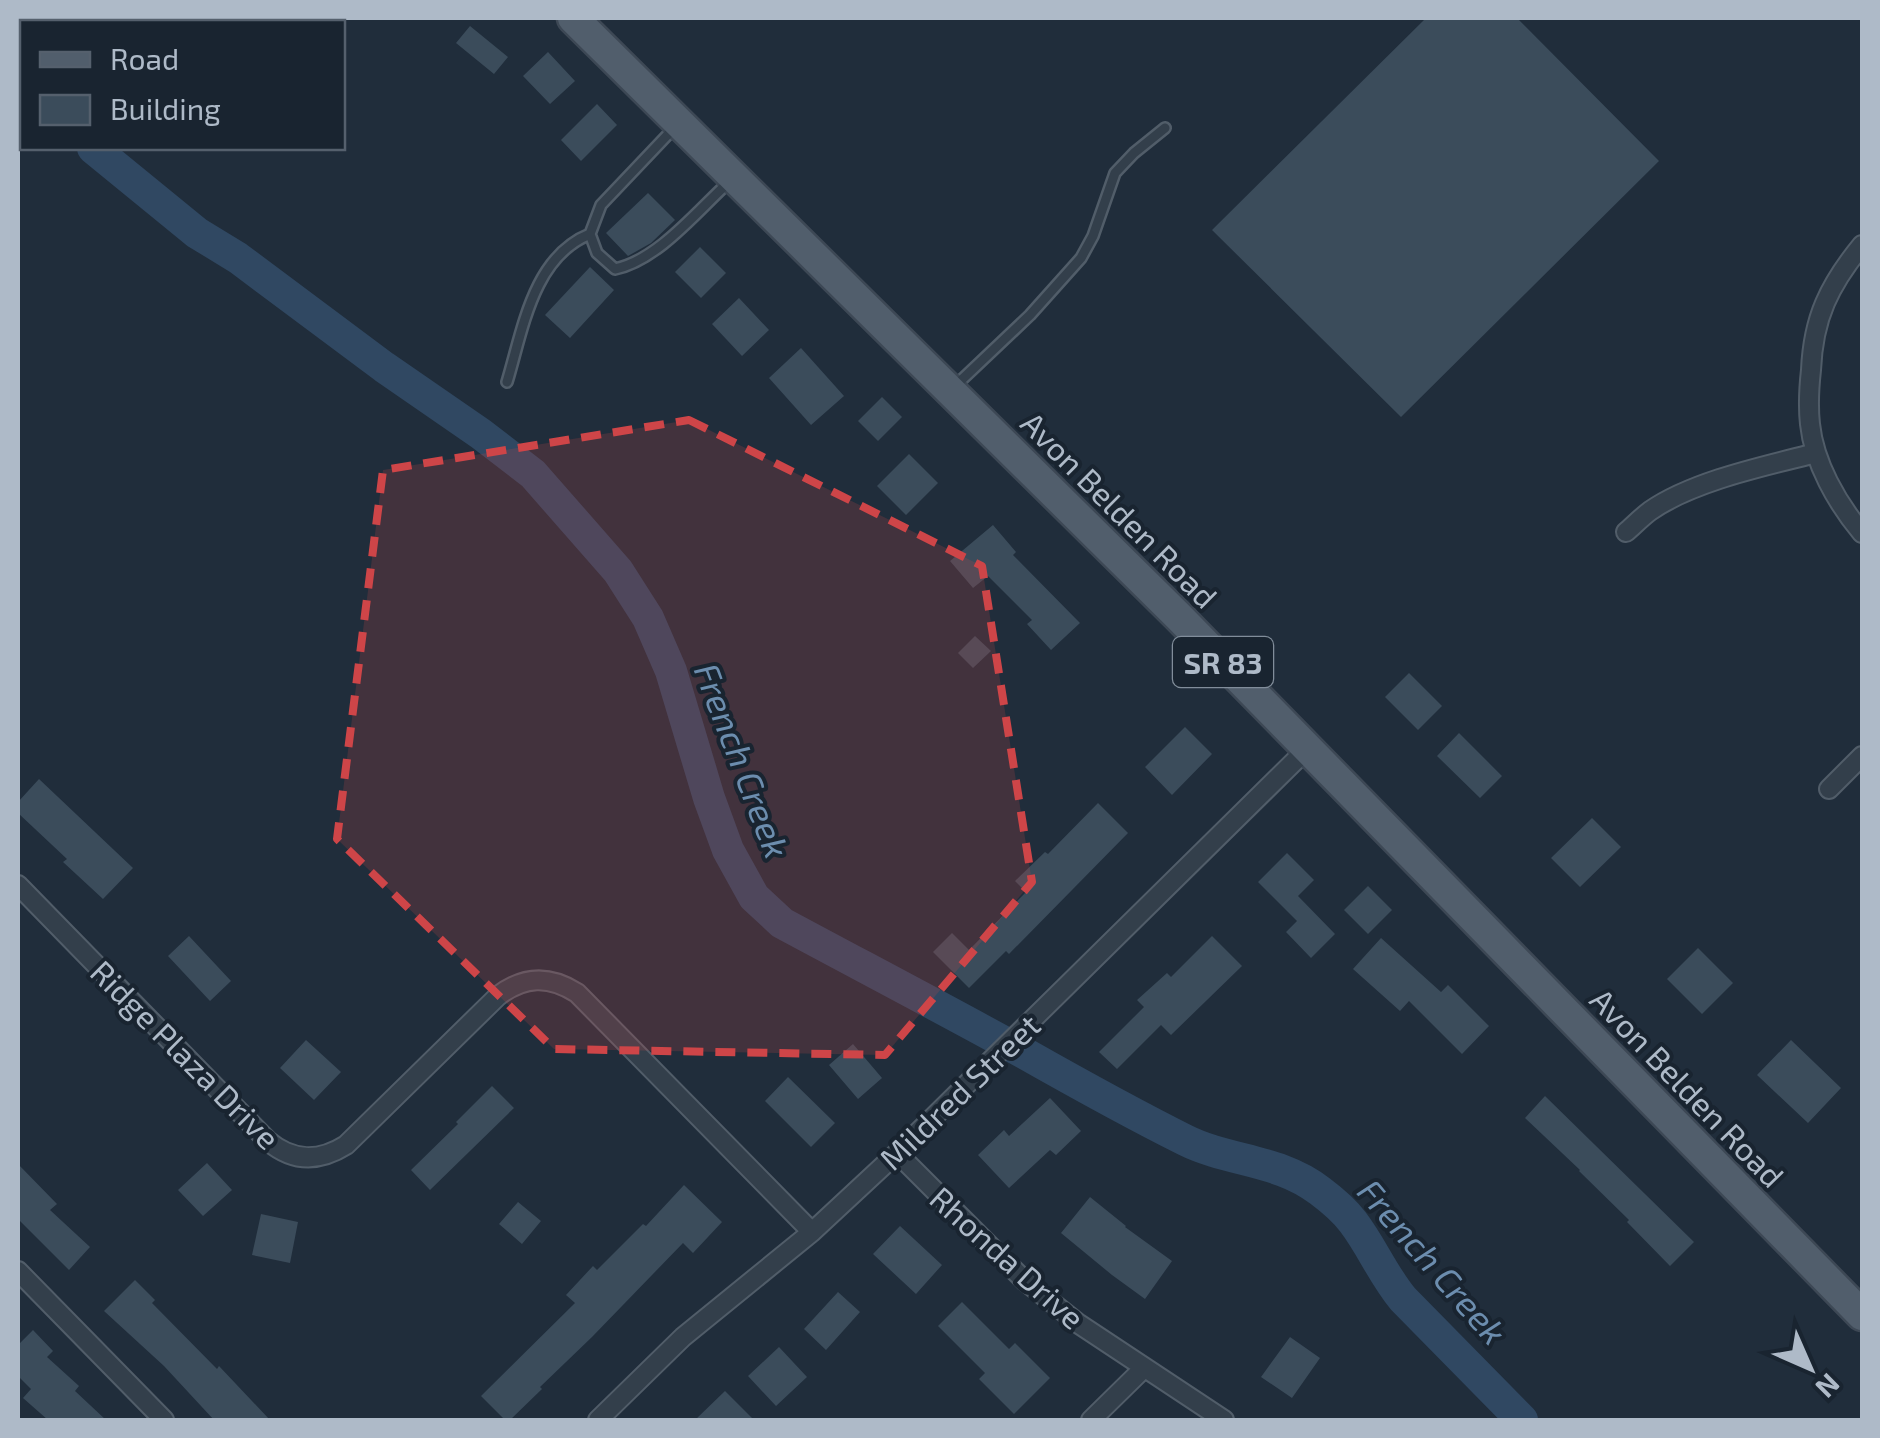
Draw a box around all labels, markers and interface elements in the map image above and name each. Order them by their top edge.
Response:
legend [20,20,345,150]
text: Road [110,40,179,76]
text: Building [110,90,221,126]
street label: Avon Belden Road [1014,403,1226,615]
road number: SR 83 [1173,637,1273,687]
water label: French Creek [687,657,799,863]
street label: Ridge Plaza Drive [84,952,288,1156]
street label: Avon Belden Road [1584,980,1792,1194]
street label: Mildred Street [871,1005,1047,1177]
water label: French Creek [1350,1170,1516,1352]
street label: Rhonda Drive [923,1178,1093,1336]
north arrow [1760,1318,1860,1418]
text: N [1809,1367,1848,1406]

